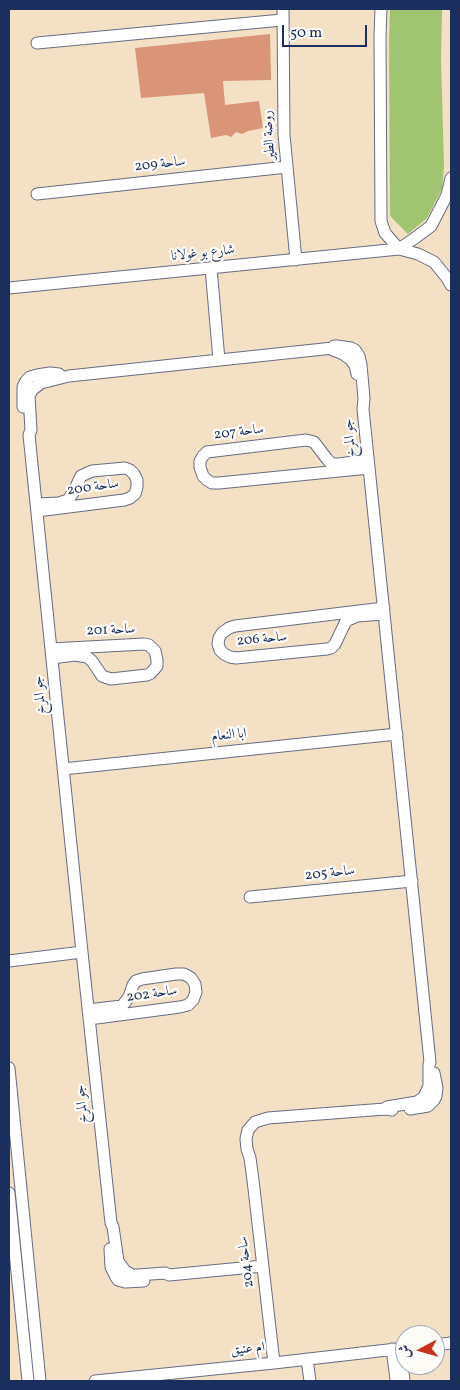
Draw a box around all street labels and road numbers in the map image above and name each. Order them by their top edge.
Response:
street label: روضة الطير [260,109,280,161]
street label: ساحة 209 [134,154,186,176]
street label: شارع بو غولانا [170,242,236,266]
street label: جو المرخ [341,418,361,458]
street label: ساحة 207 [213,422,265,444]
street label: ساحة 200 [66,476,120,500]
street label: ساحة 201 [86,622,136,640]
street label: ساحة 206 [236,629,288,651]
street label: جو المرخ [31,675,51,715]
street label: ابا النعام [211,726,247,746]
street label: ساحة 205 [304,863,356,885]
street label: ساحة 202 [126,983,178,1007]
street label: جو المرخ [73,1084,93,1124]
street label: ساحة 204 [236,1235,258,1289]
street label: ام عنيق [230,1340,266,1360]

